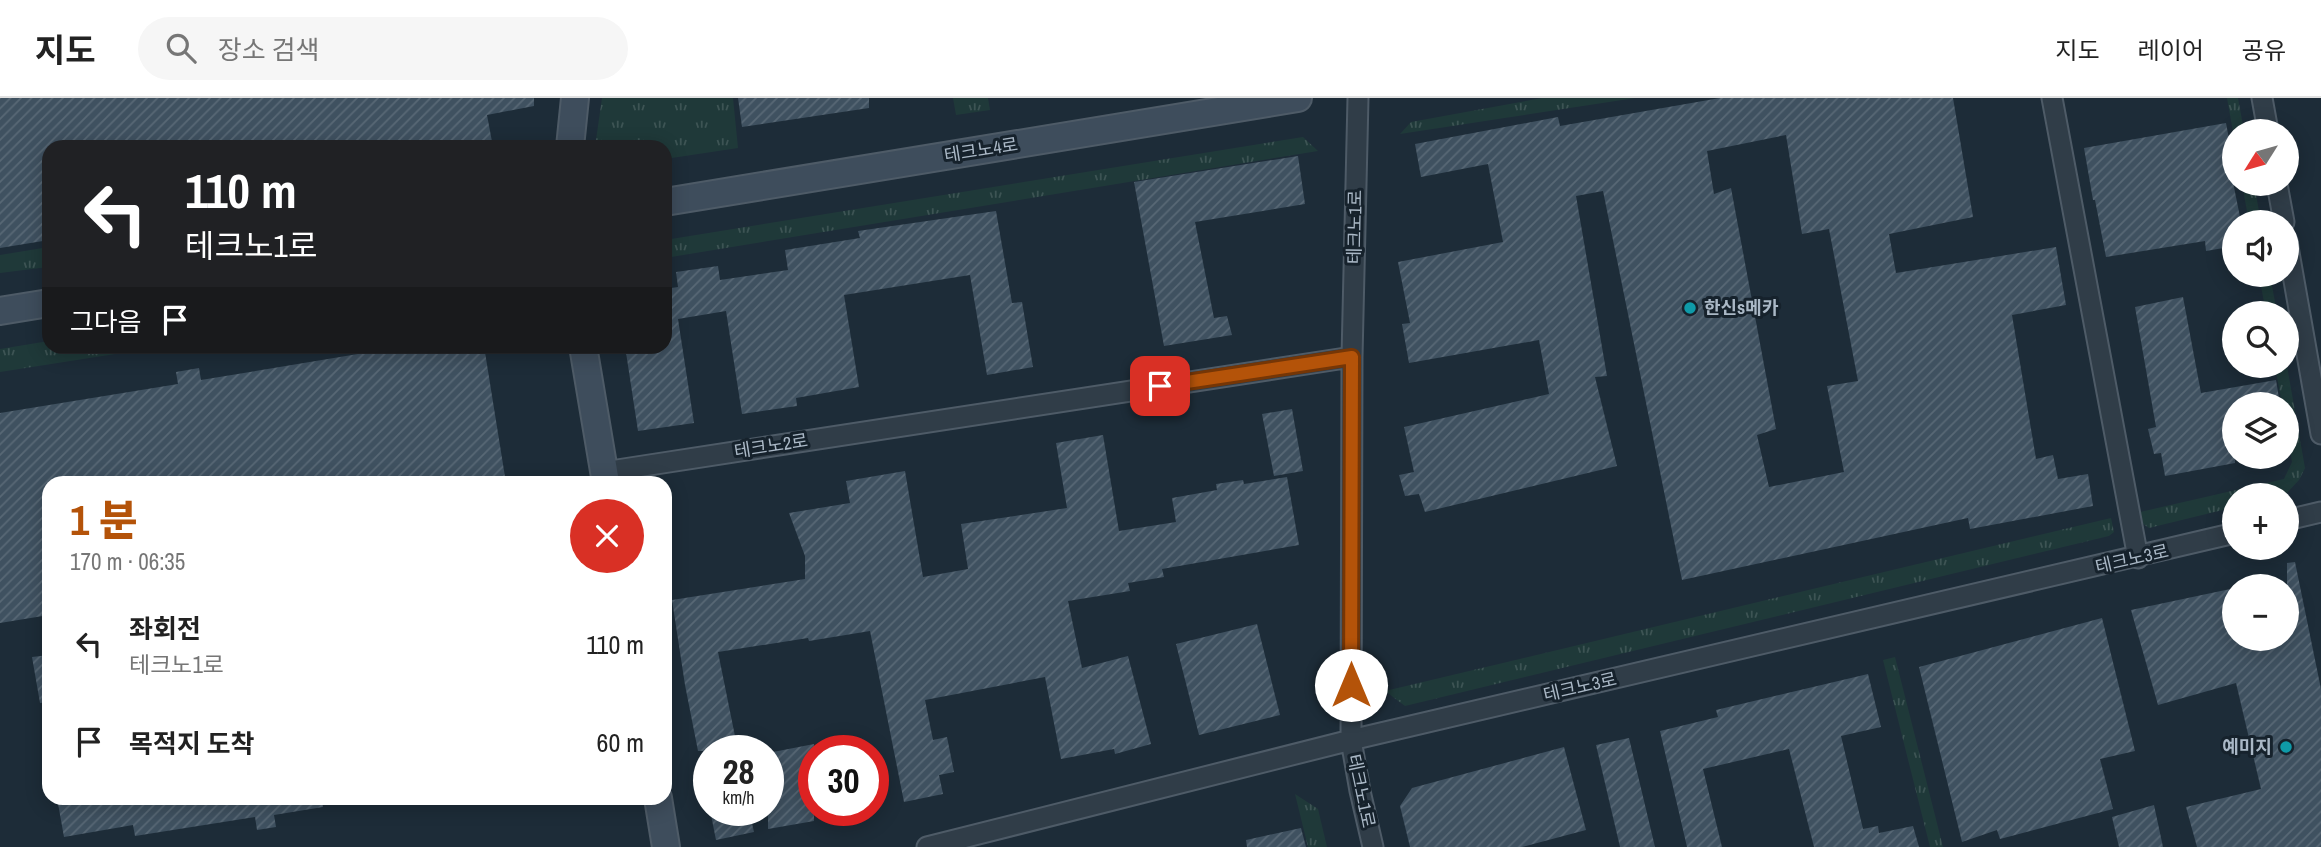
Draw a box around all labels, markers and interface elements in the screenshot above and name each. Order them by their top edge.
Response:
search box [138,17,628,80]
text: 지도 [35,28,96,72]
icon: search [162,29,200,67]
text: 장소 검색 [218,32,319,67]
text: 지도 [2055,34,2100,66]
text: 레이어 [2138,34,2204,66]
text: 공유 [2242,34,2286,66]
north arrow [2222,119,2300,196]
map controls [2222,119,2299,651]
street label: 테크노4로 [942,131,1020,168]
text: 110 m [185,157,297,223]
icon: left [70,168,161,259]
street label: 테크노1로 [1341,190,1368,264]
button: sound [2222,210,2299,287]
text: 테크노1로 [185,224,317,267]
place label: 한신s메카 [1704,295,1779,320]
marker: 한신s메카 [1682,300,1698,316]
icon: arrive [156,301,194,339]
button: search [2222,301,2299,378]
text: 그다음 [70,304,142,339]
pin [1130,356,1190,416]
icon: arrive [1141,367,1179,405]
button: layers [2222,392,2299,469]
street label: 테크노2로 [732,427,810,464]
button: + [2222,483,2299,560]
text: 1 분 [70,492,137,548]
button: close [570,499,644,573]
street label: 테크노3로 [2093,538,2171,579]
text: 170 m · 06:35 [70,546,185,577]
button: − [2222,574,2299,651]
text: 좌회전 [129,611,201,646]
icon: left [70,625,108,663]
text: 110 m [586,627,644,662]
position arrow [1314,648,1388,722]
text: 테크노1로 [129,649,224,680]
street label: 테크노3로 [1541,666,1619,707]
icon: arrive [70,723,108,761]
text: 60 m [597,725,644,760]
text: 목적지 도착 [129,726,255,761]
place label: 예미지 [2222,734,2272,759]
speed limit sign: 30 [798,735,889,826]
marker: 예미지 [2278,739,2294,755]
text: 28 [723,748,754,795]
street label: 테크노1로 [1342,752,1381,830]
text: km/h [723,785,755,810]

